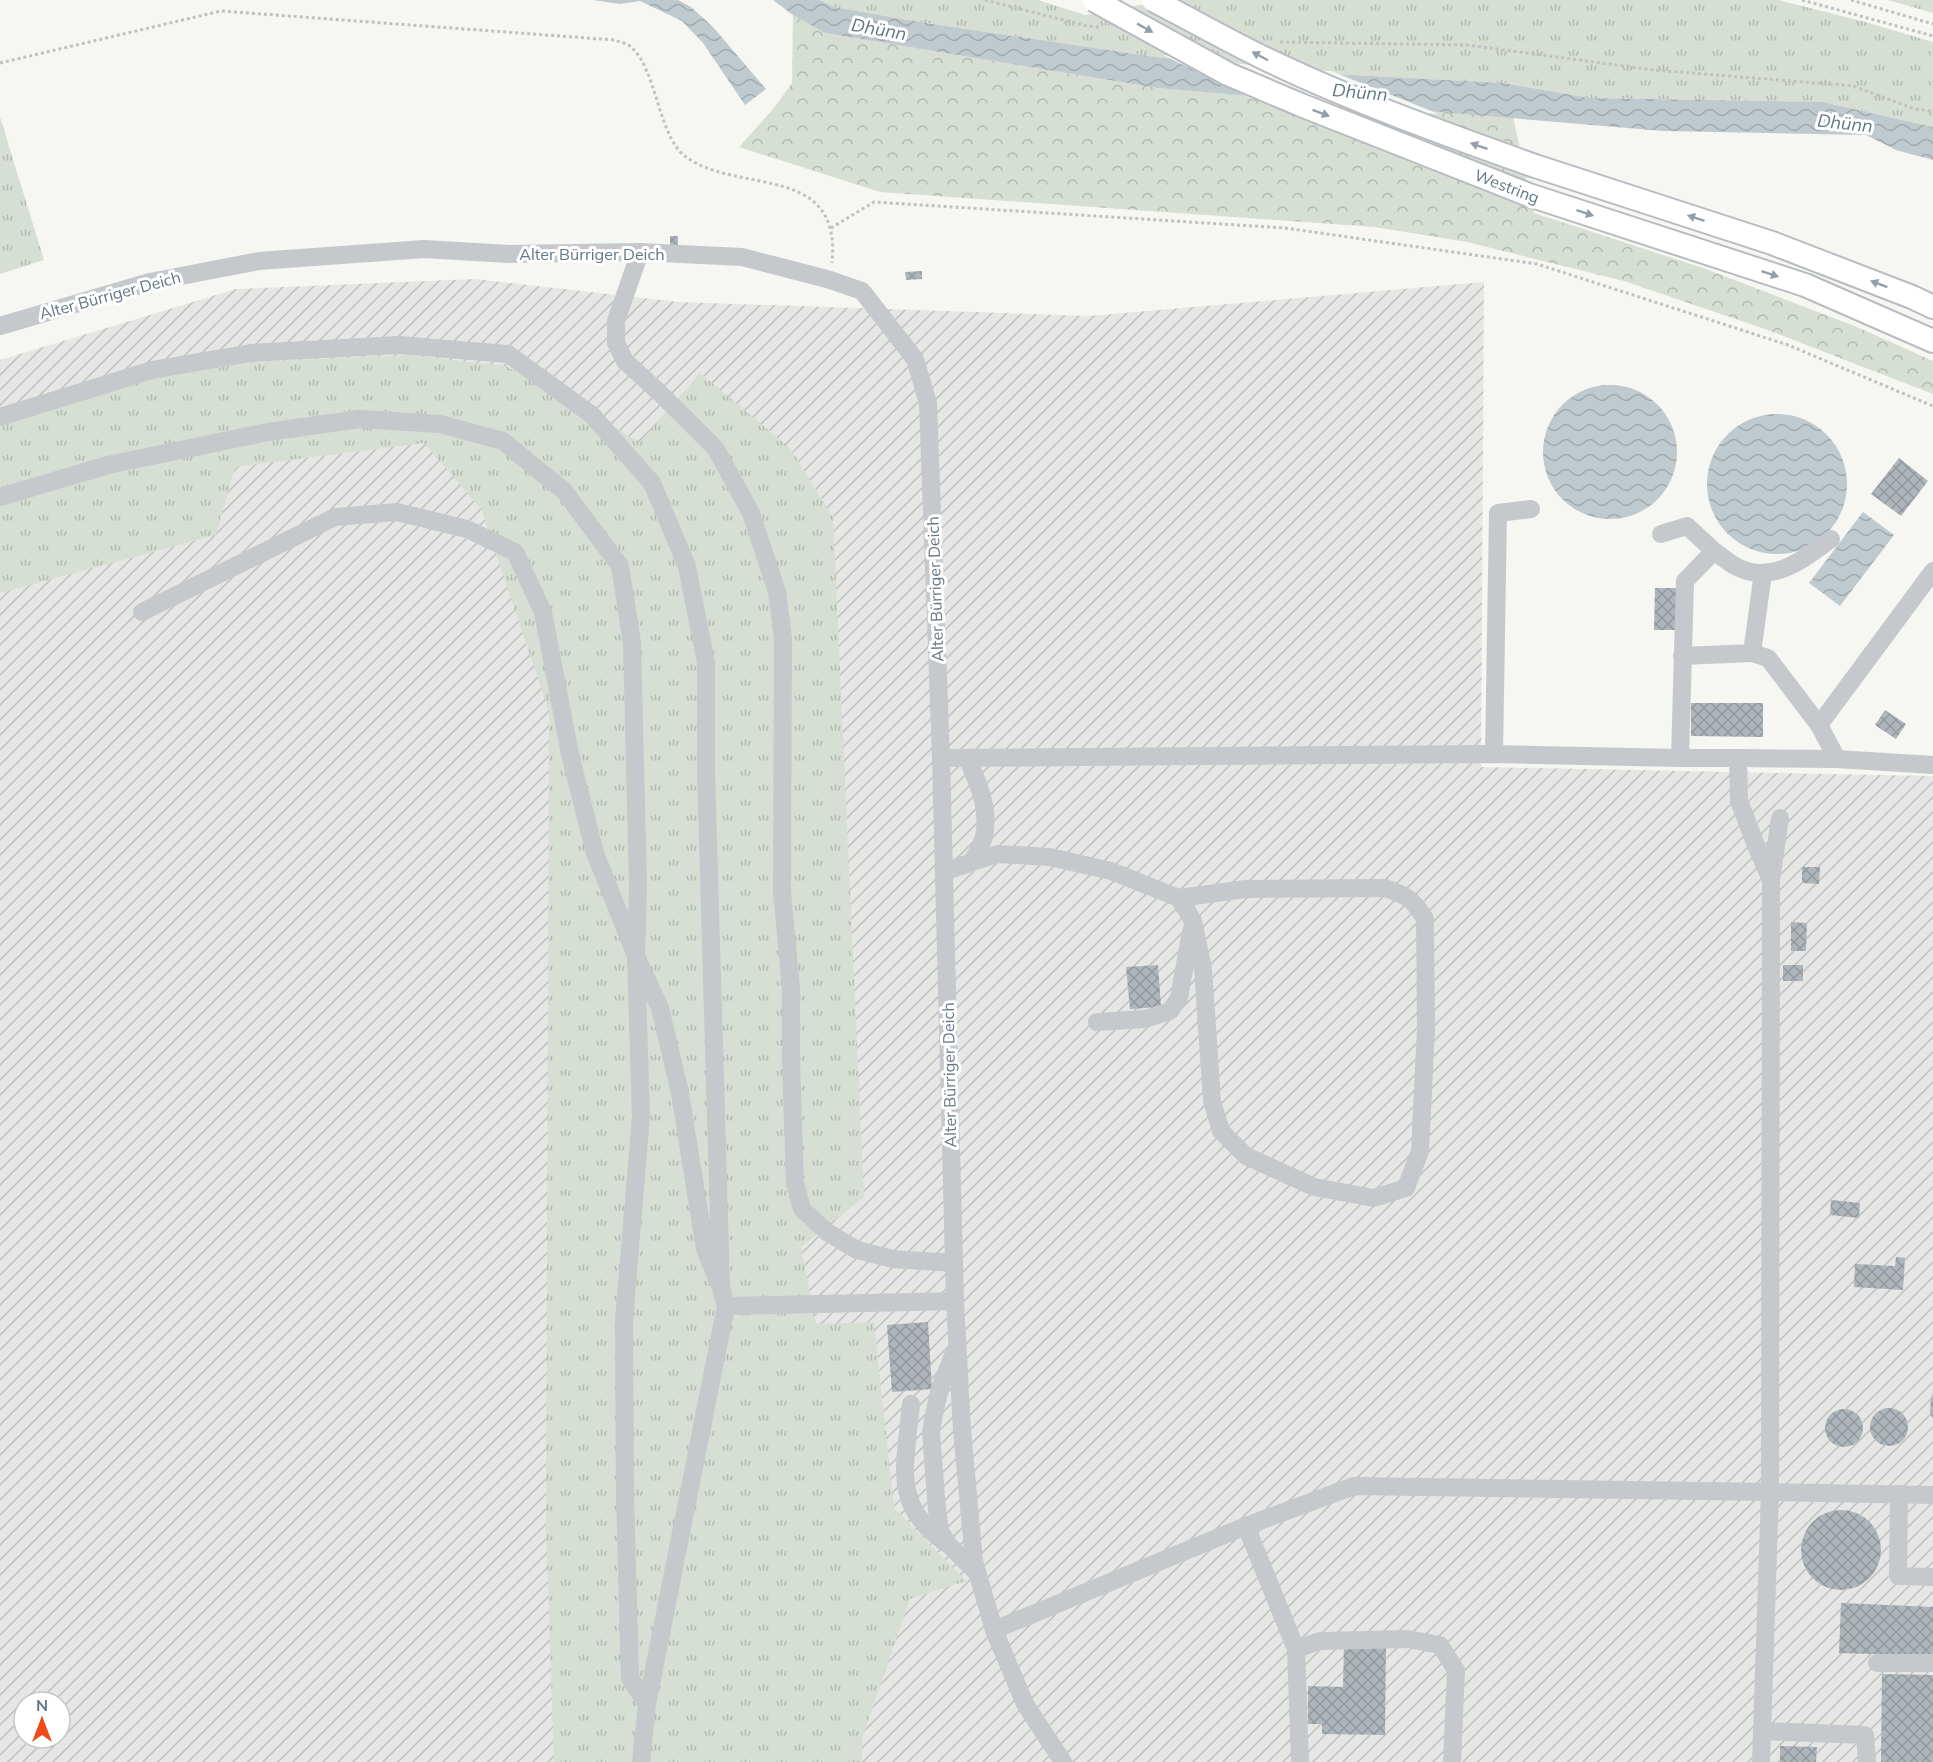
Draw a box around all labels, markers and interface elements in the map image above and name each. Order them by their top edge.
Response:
water label: Dhünn [850,13,908,45]
one-way arrow [1137,23,1154,33]
one-way arrow [1252,51,1269,61]
water label: Dhünn [1331,78,1389,106]
one-way arrow [1312,108,1330,118]
water label: Dhünn [1816,109,1874,137]
one-way arrow [1470,141,1488,151]
street label: Westring [1472,165,1542,207]
one-way arrow [1576,209,1594,219]
one-way arrow [1687,213,1705,222]
street label: Alter Bürriger Deich [519,244,665,264]
street label: Alter Bürriger Deich [37,267,183,323]
one-way arrow [1761,270,1779,279]
one-way arrow [1870,279,1888,289]
street label: Alter Bürriger Deich [922,516,948,662]
street label: Alter Bürriger Deich [938,1002,960,1148]
north arrow [12,1690,72,1750]
text: N [36,1695,48,1715]

